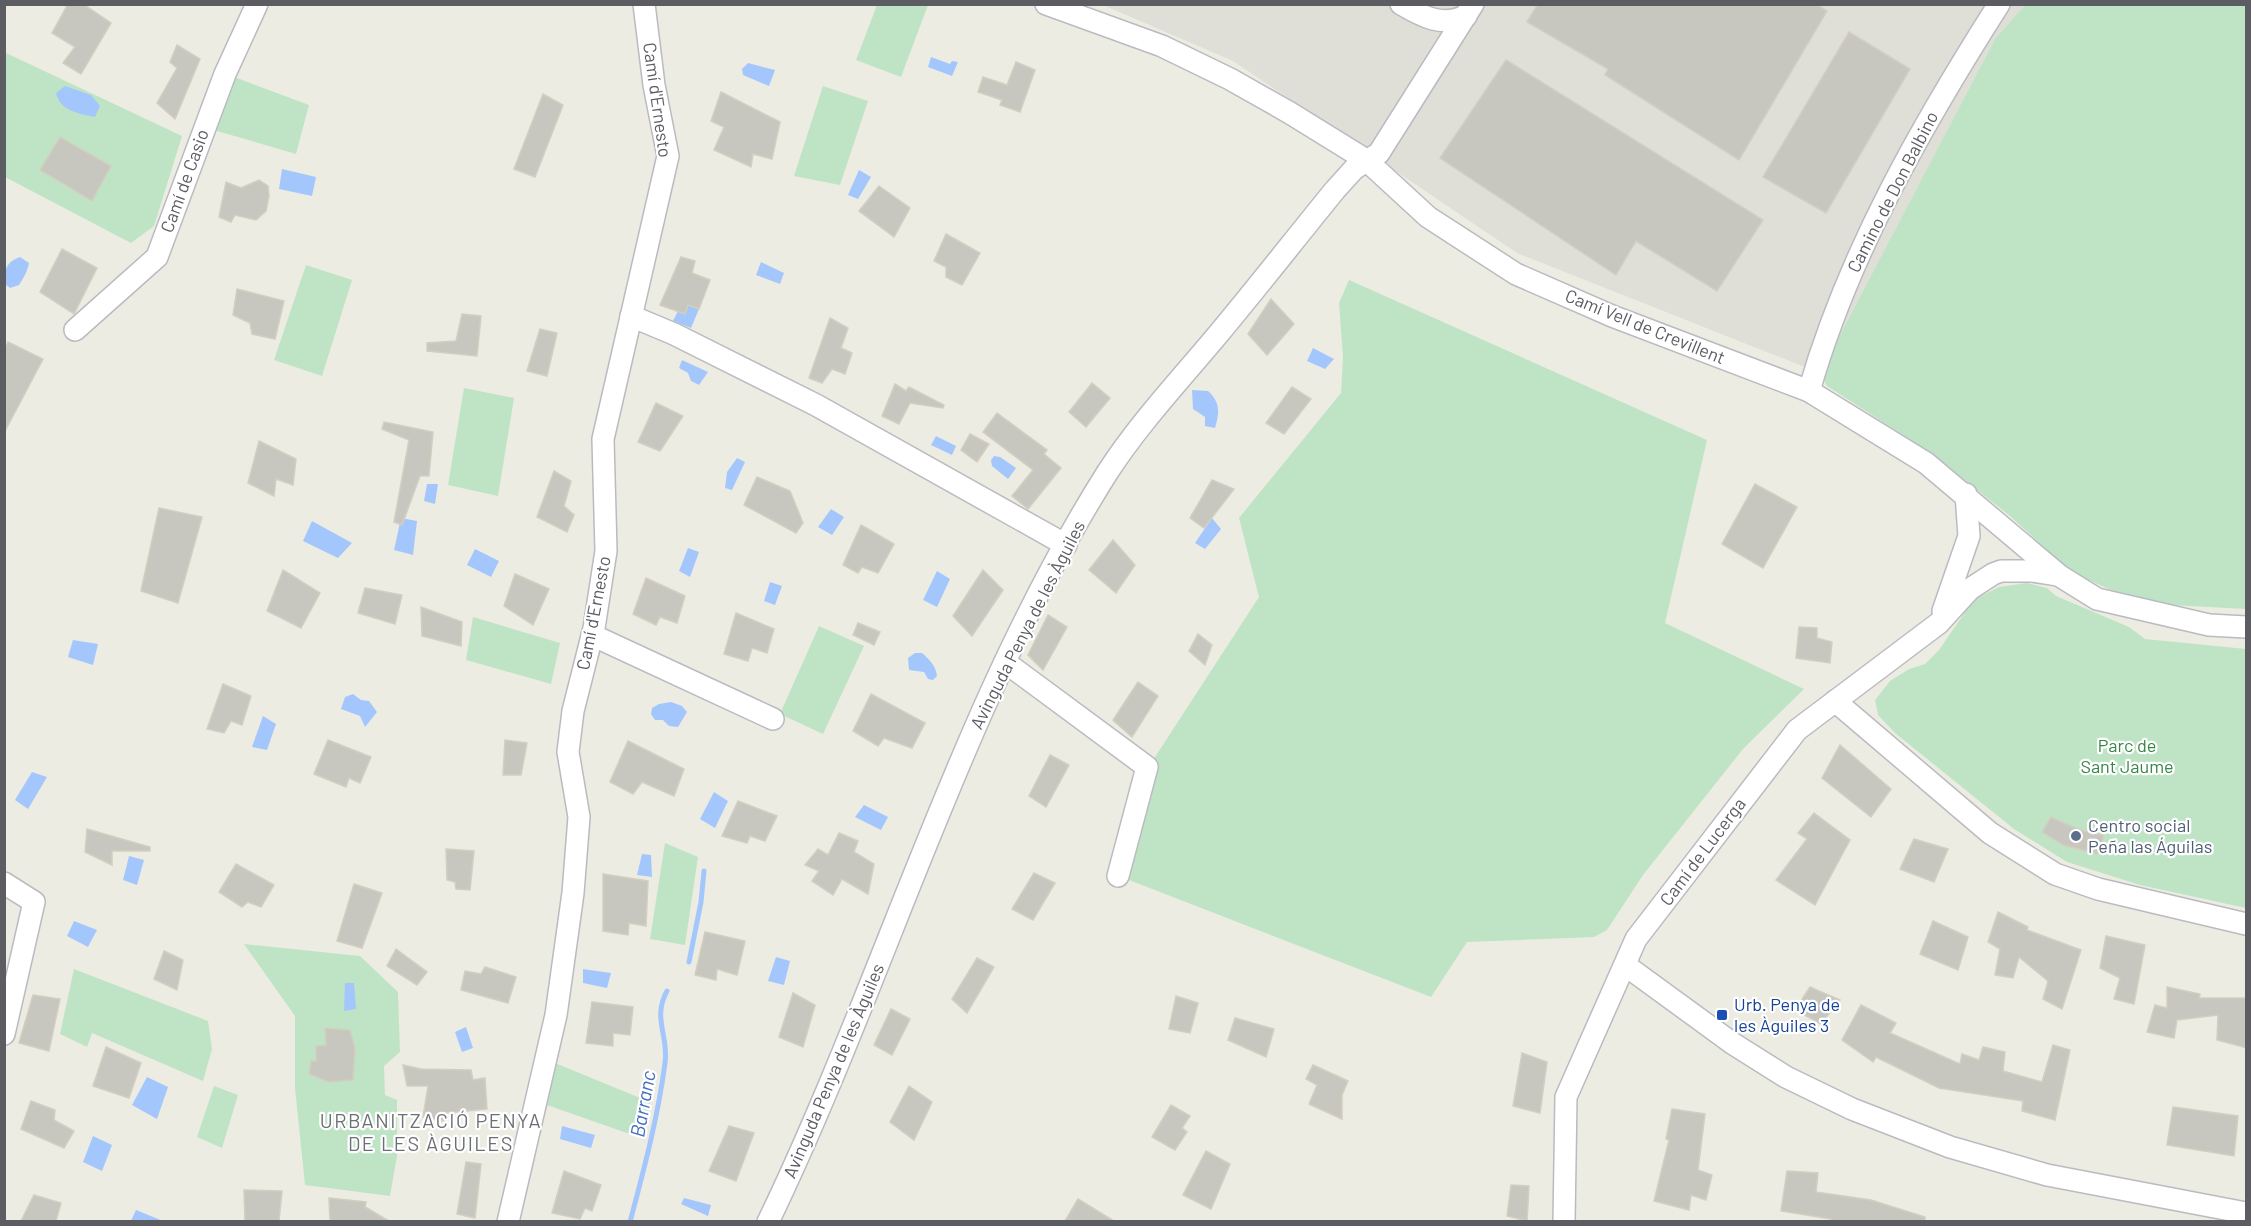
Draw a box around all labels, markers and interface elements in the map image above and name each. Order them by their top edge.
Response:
street label: Camí d'Ernesto [639,41,677,159]
street label: Camino de Don Balbino [1842,107,1942,276]
street label: Camí de Casio [155,126,213,235]
street label: Camí Vell de Crevillent [1562,284,1729,368]
street label: Avinguda Penya de les Àguiles [965,517,1089,732]
street label: Camí d'Ernesto [571,554,615,672]
park label: Parc de Sant Jaume [2080,734,2174,777]
street label: Camí de Lucerga [1655,793,1750,910]
place label: Centro social Peña las Águilas [2088,814,2212,857]
marker: Centro social Peña las Águilas [2069,829,2083,843]
street label: Avinguda Penya de les Àguiles [778,960,888,1181]
place label: Urb. Penya de les Àguiles 3 [1734,993,1840,1036]
marker: Urb. Penya de les Àguiles 3 [1715,1008,1729,1022]
water label: Barranc [624,1069,660,1139]
district label: URBANITZACIÓ PENYA DE LES ÀGUILES [320,1108,542,1155]

